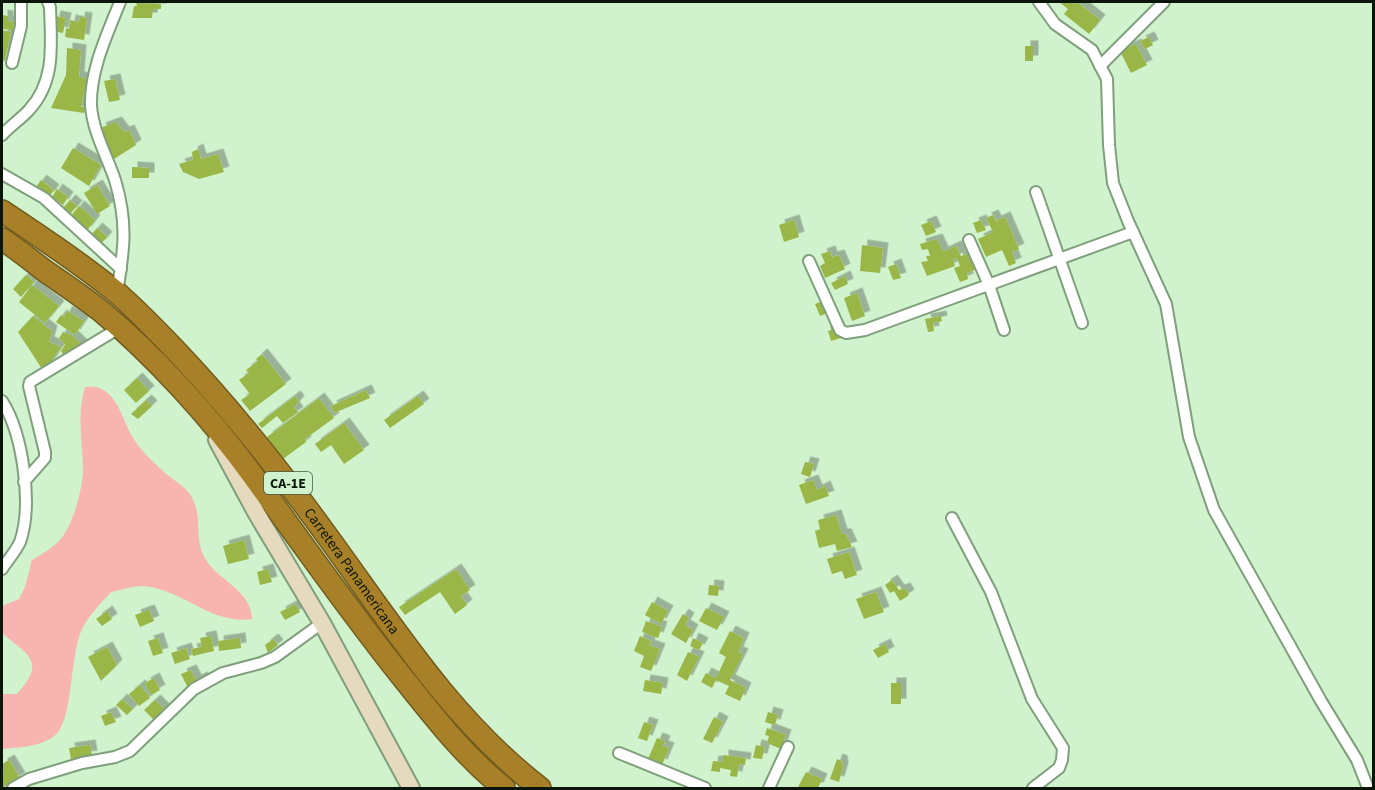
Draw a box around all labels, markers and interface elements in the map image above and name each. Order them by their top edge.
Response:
road number: CA-1E [264,472,312,494]
street label: Carretera Panamericana [299,503,404,639]

